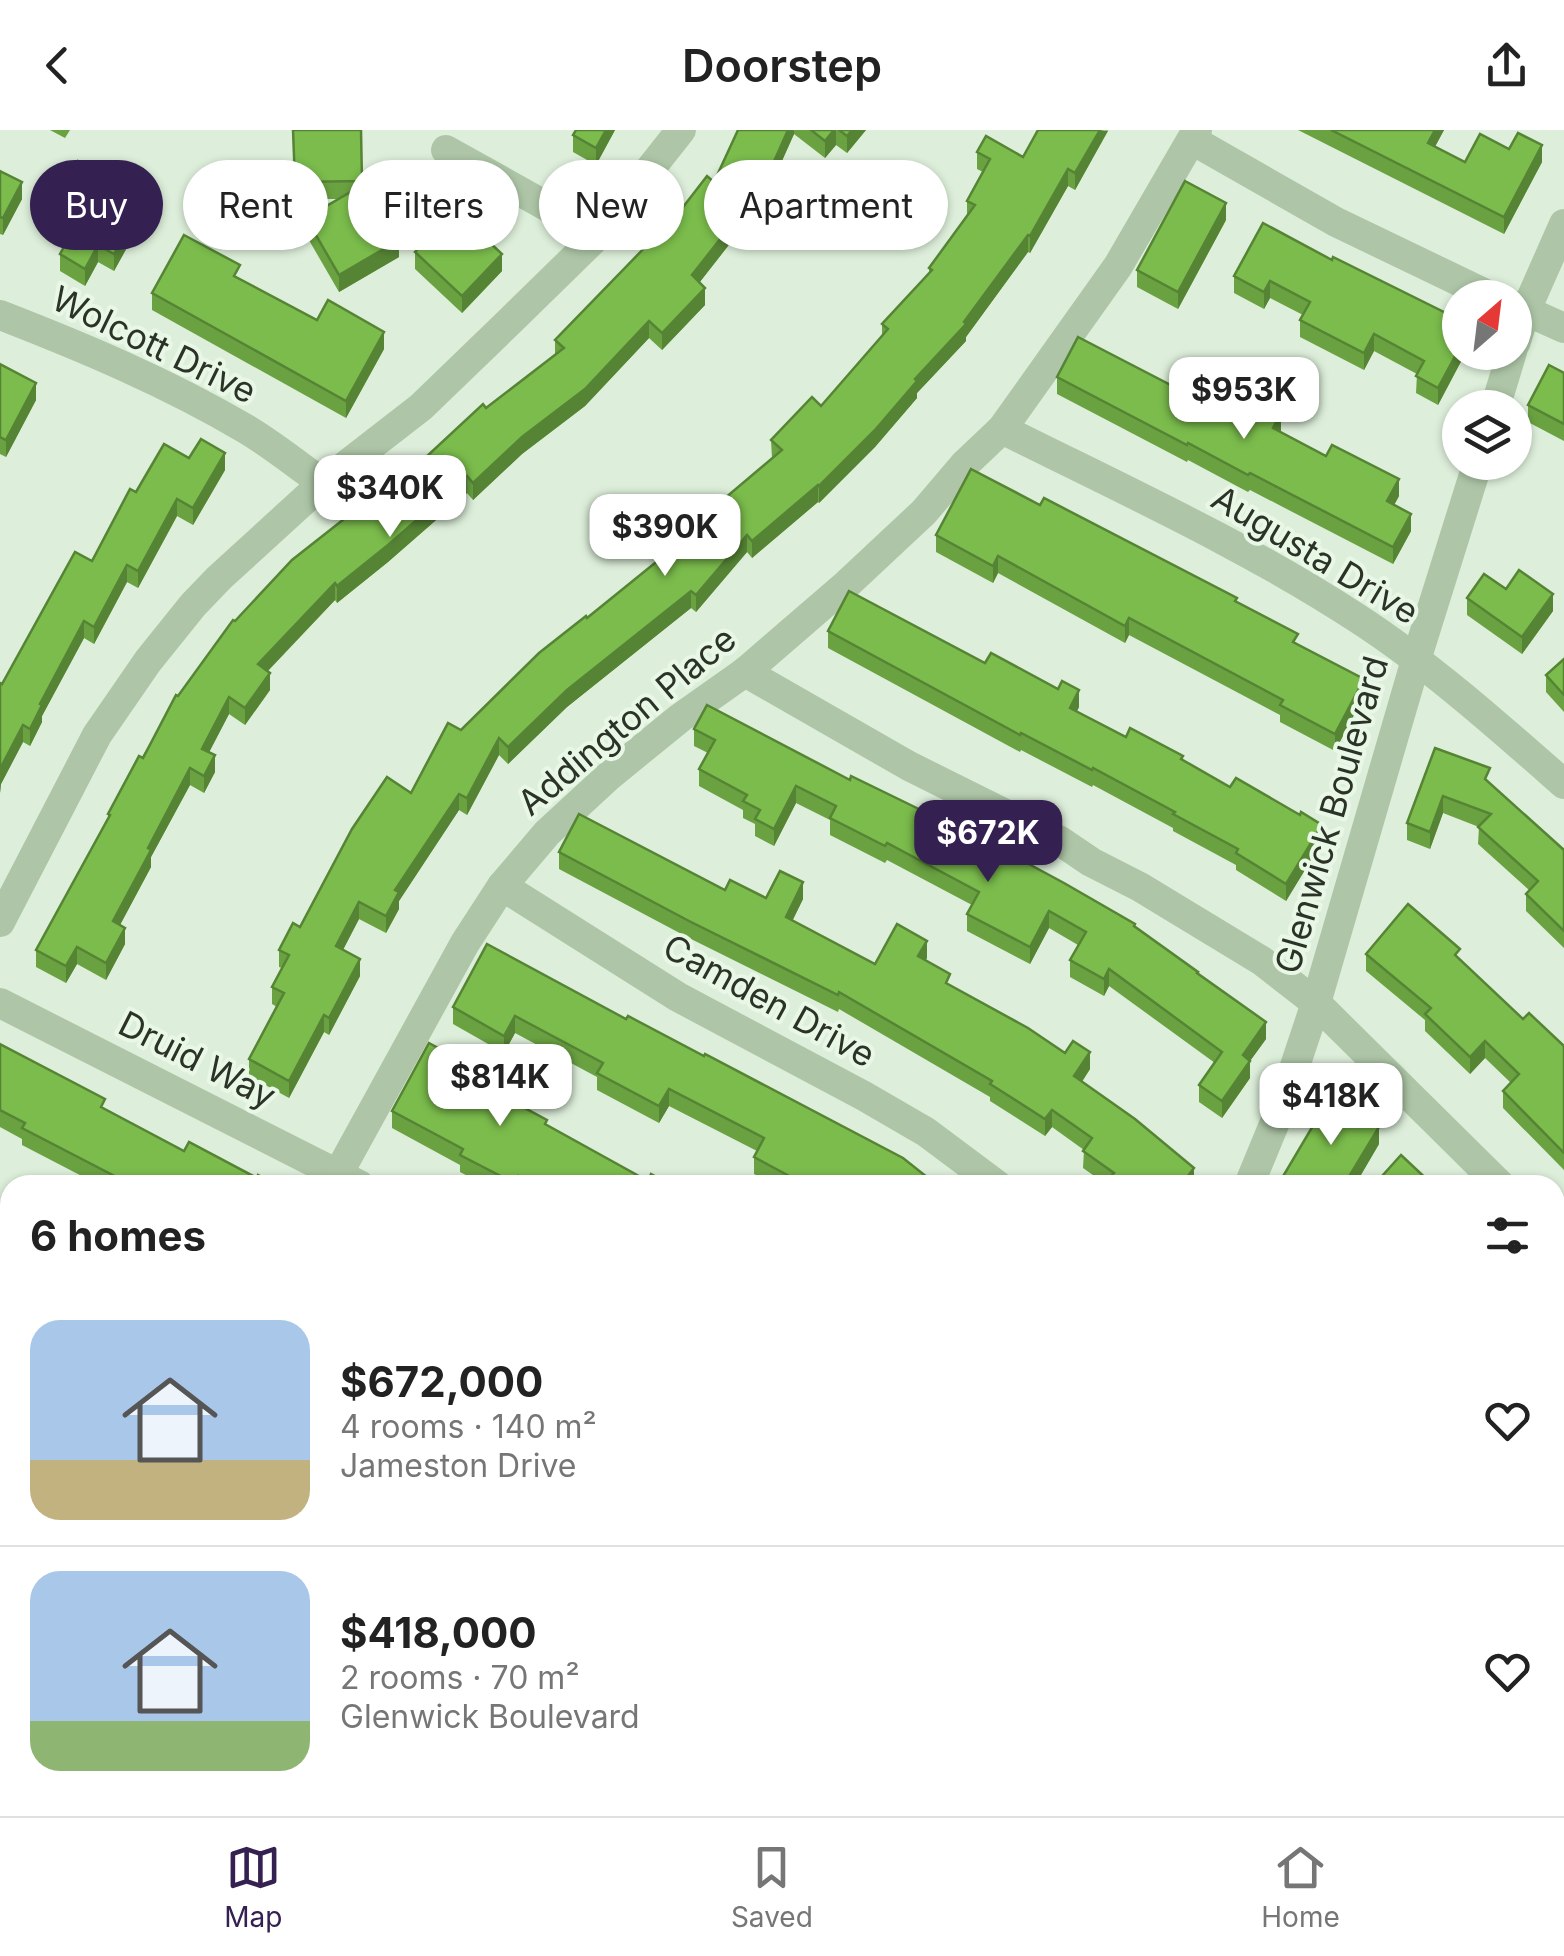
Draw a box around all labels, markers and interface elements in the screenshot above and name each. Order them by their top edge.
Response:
icon: back [30,38,85,93]
text: Doorstep [682,38,882,93]
icon: share [1479,38,1534,93]
chip: Buy [30,160,163,250]
chip: Rent [183,160,328,250]
chip: Filters [348,160,519,250]
chip: New [539,160,684,250]
chip: Apartment [704,160,948,250]
street label: Wolcott Drive [46,277,263,412]
north arrow [1442,280,1532,370]
map controls [1442,280,1532,480]
pin: $953K [1174,357,1314,442]
text: $953K [1191,370,1297,409]
button: layers [1442,390,1532,480]
pin: $340K [320,455,460,540]
text: $340K [336,468,444,507]
street label: Augusta Drive [1205,476,1426,632]
pin: $390K [595,494,735,579]
text: $390K [612,507,718,546]
street label: Addington Place [509,617,744,823]
street label: Glenwick Boulevard [1266,651,1396,978]
pin: $672K [918,800,1058,885]
text: $672K [936,813,1040,852]
street label: Camden Drive [656,925,882,1075]
street label: Druid Way [112,1002,283,1117]
pin: $814K [430,1044,570,1129]
text: $814K [450,1057,550,1096]
pin: $418K [1261,1063,1401,1148]
text: $418K [1281,1076,1381,1115]
icon: filters [1480,1208,1535,1263]
text: 6 homes [30,1210,206,1261]
text: $672,000 [340,1356,543,1407]
icon: home [110,1360,230,1480]
icon: heart [1480,1393,1535,1448]
text: 4 rooms · 140 m² [340,1407,597,1446]
text: Jameston Drive [340,1446,576,1485]
text: $418,000 [340,1607,537,1658]
icon: home [110,1611,230,1731]
icon: heart [1480,1644,1535,1699]
text: 2 rooms · 70 m² [340,1658,580,1697]
text: Glenwick Boulevard [340,1697,640,1736]
tab: Map [224,1840,282,1934]
tab: Saved [731,1840,813,1934]
tab: Home [1261,1840,1340,1934]

